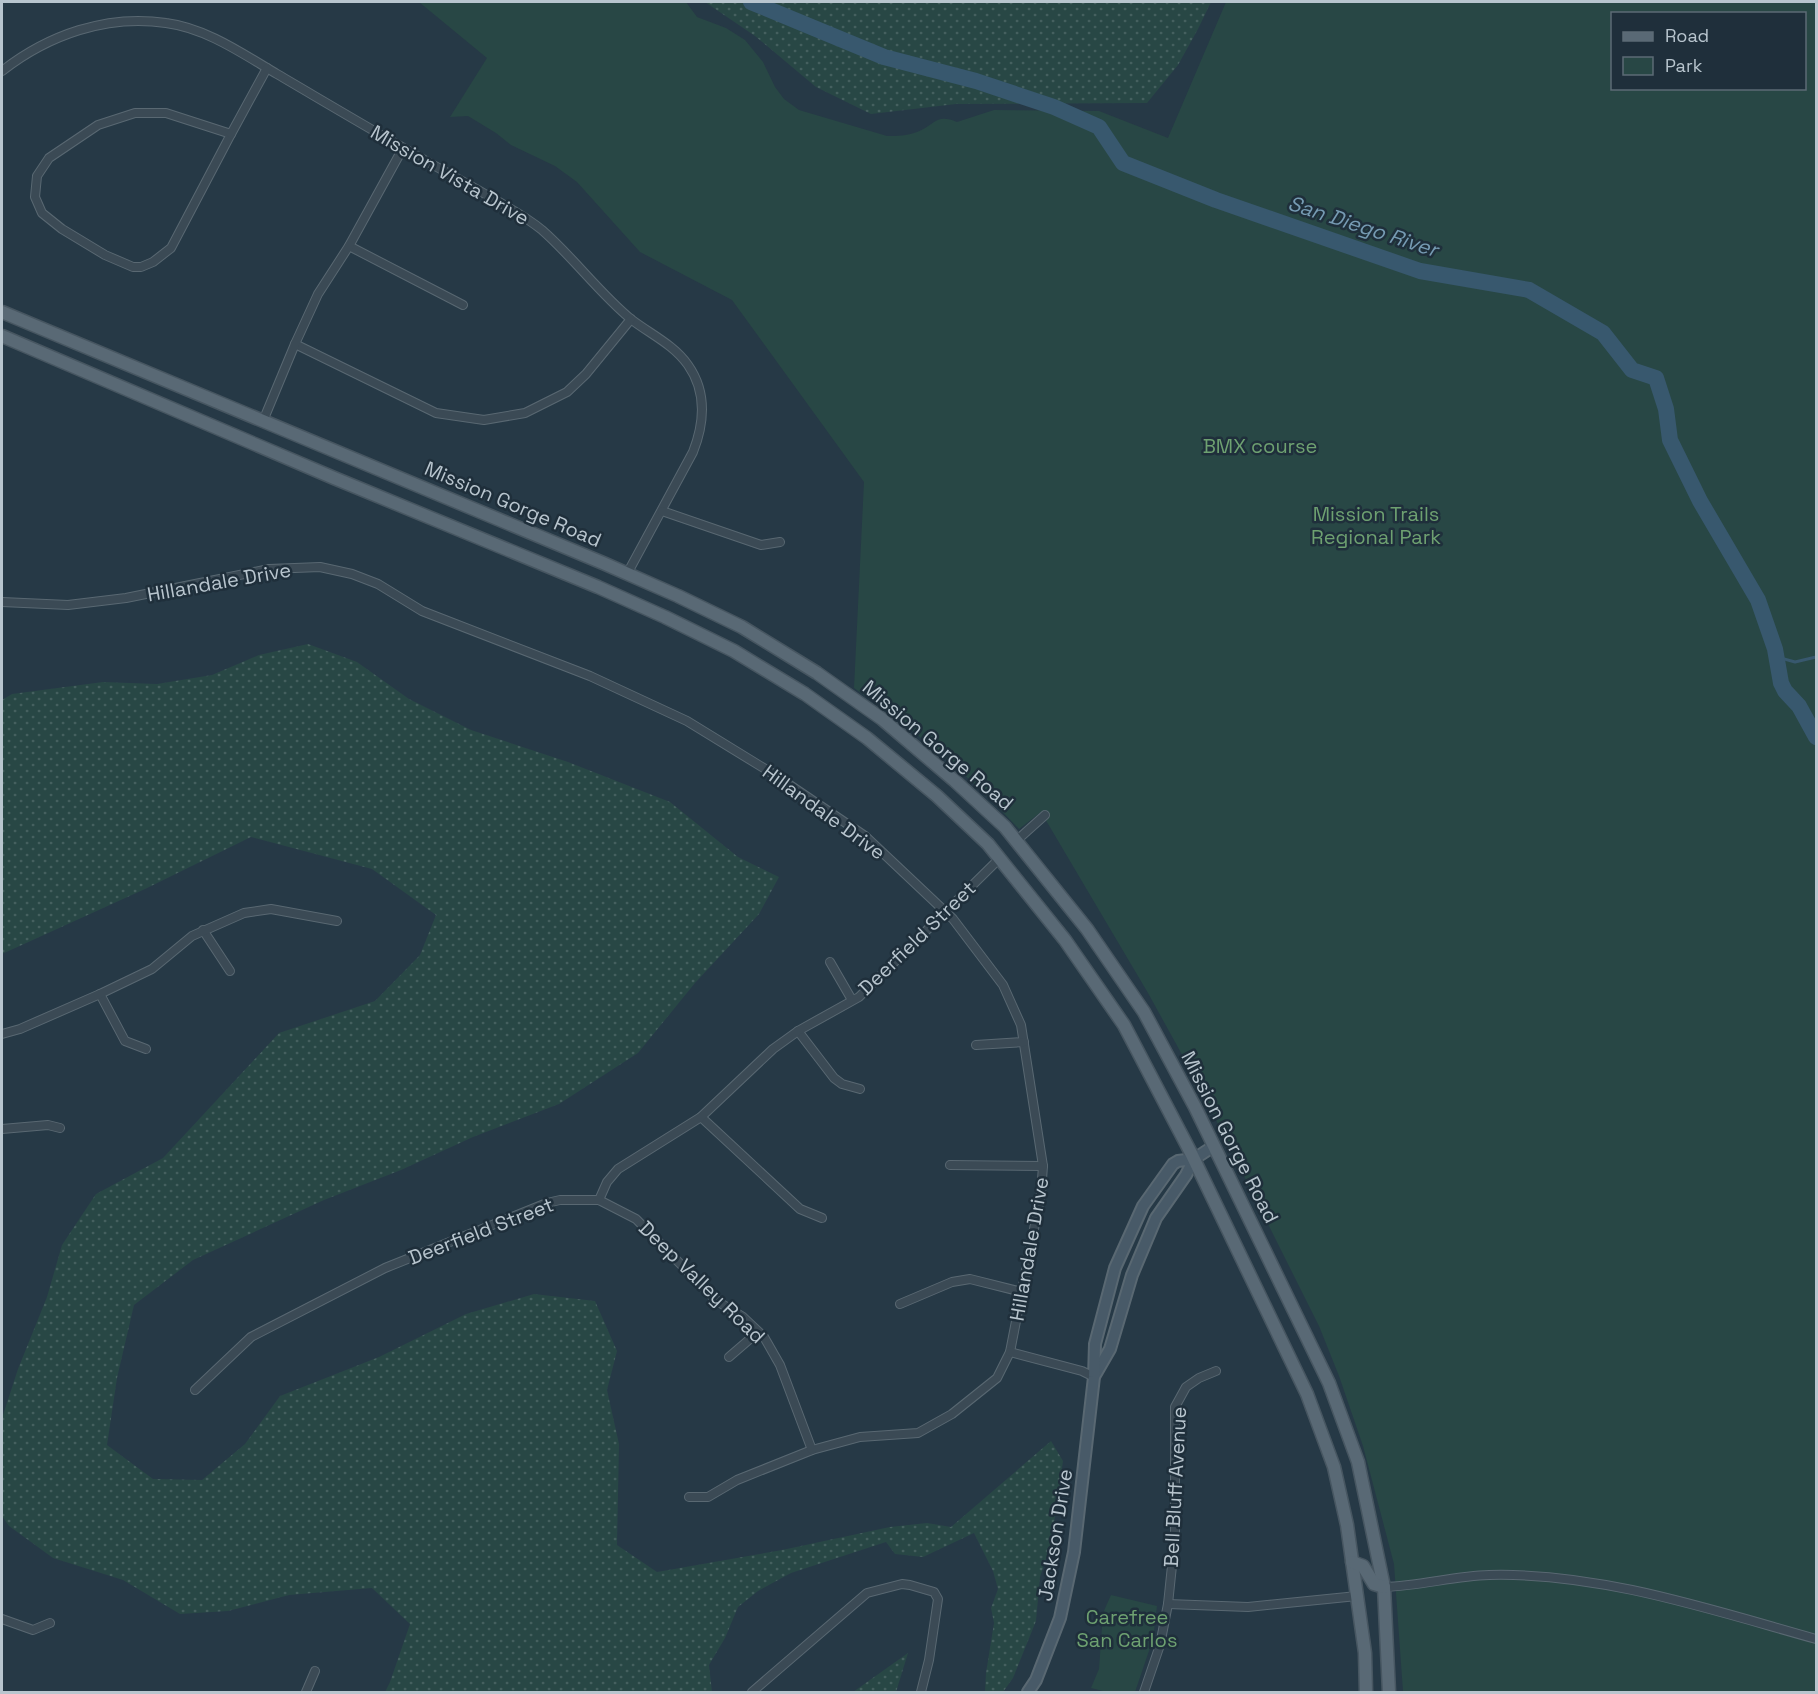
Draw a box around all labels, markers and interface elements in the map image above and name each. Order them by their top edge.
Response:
legend [1611,12,1806,90]
text: Road [1665,24,1709,47]
text: Park [1665,54,1703,77]
street label: Mission Vista Drive [366,119,534,231]
water label: San Diego River [1285,189,1443,264]
park label: BMX course [1203,433,1317,459]
street label: Mission Gorge Road [421,455,605,553]
park label: Mission Trails Regional Park [1311,501,1441,550]
street label: Hillandale Drive [145,557,293,607]
street label: Mission Gorge Road [857,674,1019,816]
street label: Hillandale Drive [757,759,891,865]
street label: Deerfield Street [853,875,981,1001]
street label: Mission Gorge Road [1175,1047,1285,1227]
street label: Hillandale Drive [1004,1175,1054,1323]
street label: Deerfield Street [405,1191,557,1271]
street label: Deep Valley Road [633,1215,771,1349]
street label: Bell Bluff Avenue [1158,1406,1192,1568]
street label: Jackson Drive [1032,1467,1078,1603]
park label: Carefree San Carlos [1077,1604,1177,1653]

